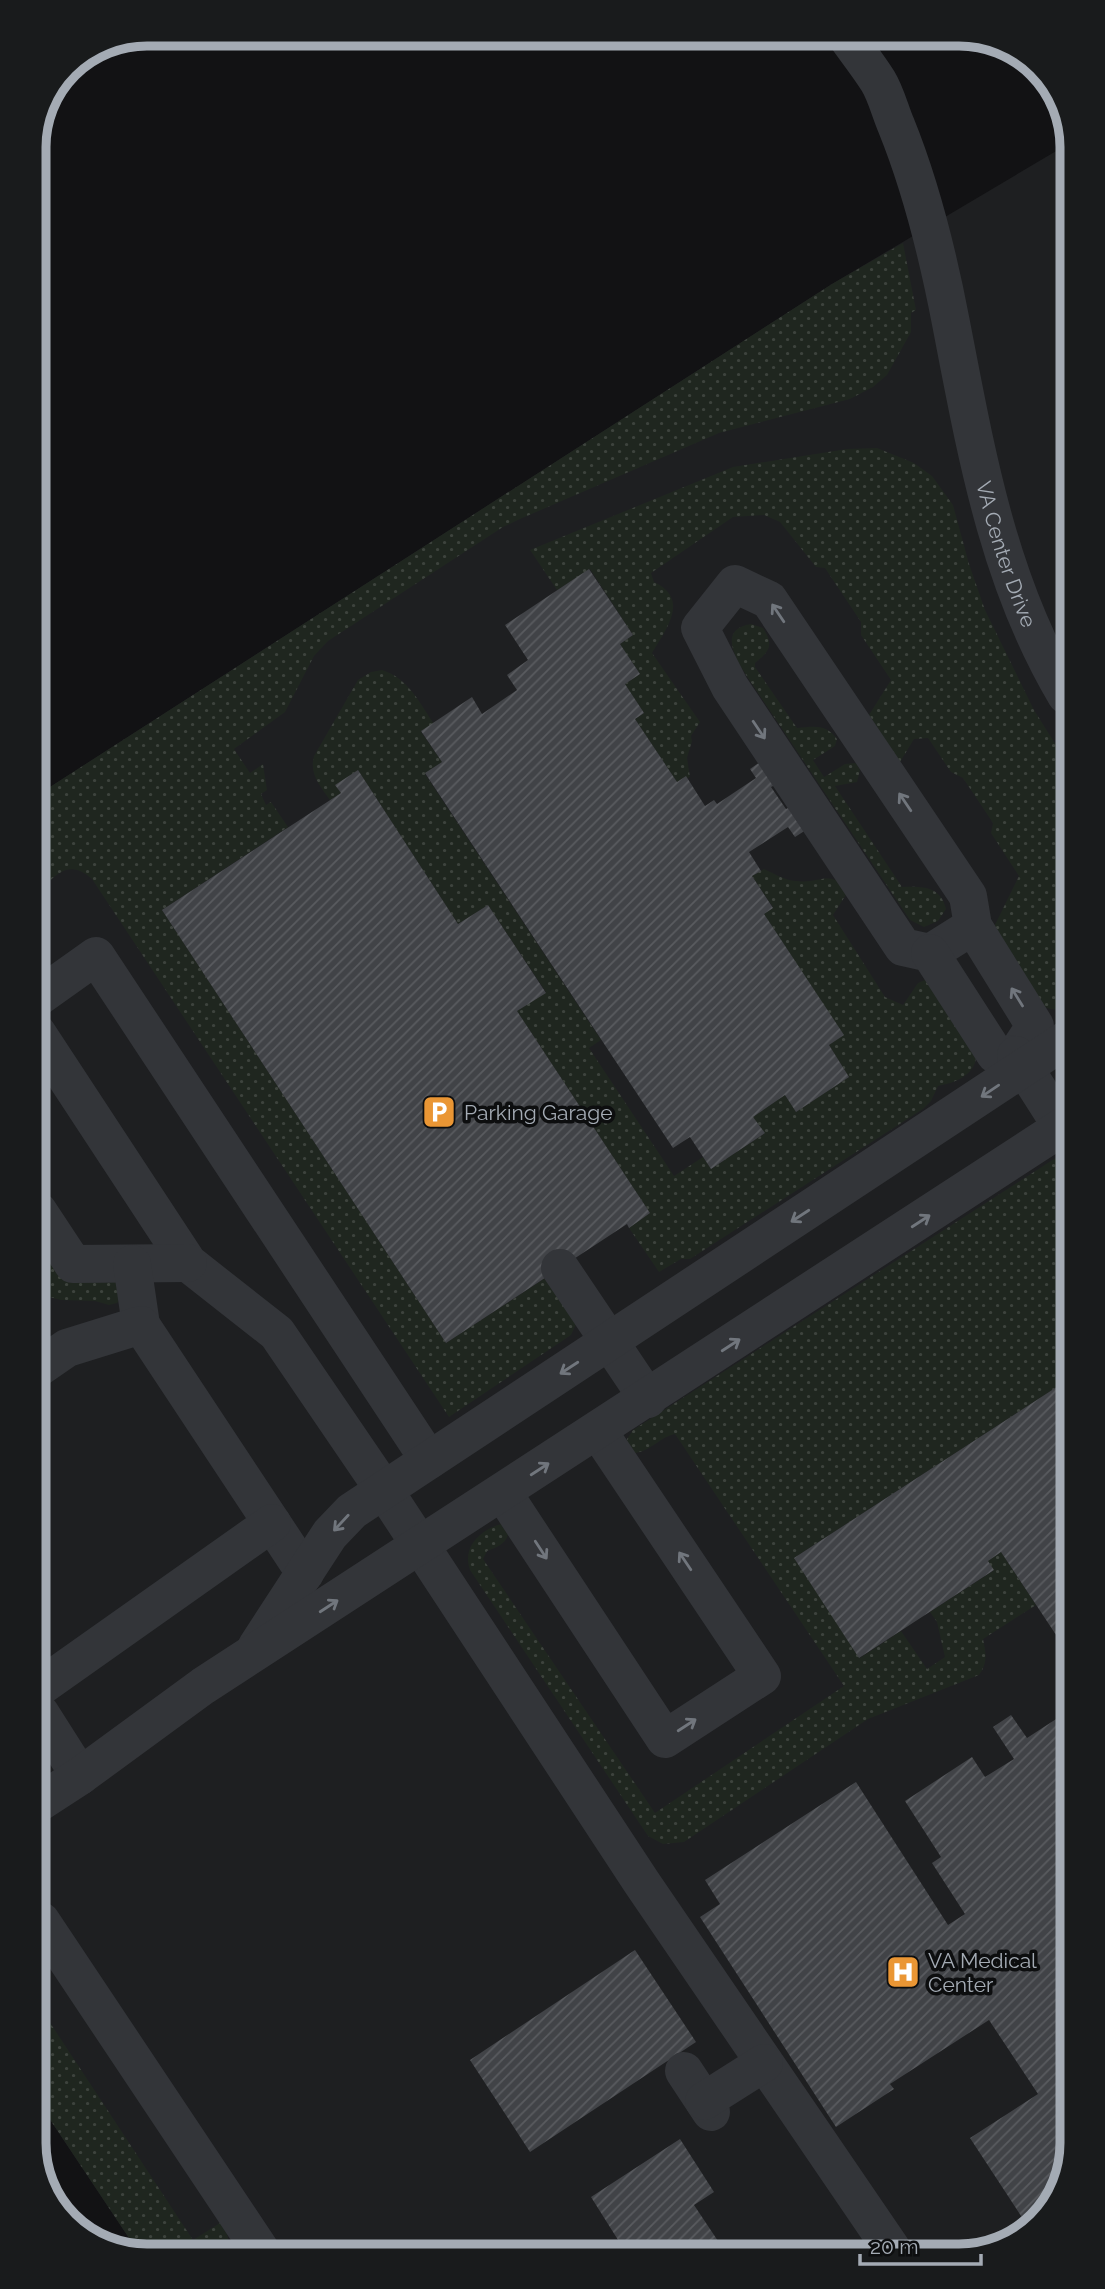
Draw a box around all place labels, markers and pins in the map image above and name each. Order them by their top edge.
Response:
parking icon: Parking Garage [420,1093,458,1131]
place label: Parking Garage [464,1100,613,1125]
place label: VA Medical Center [928,1948,1037,1997]
hospital icon: VA Medical Center [884,1953,922,1991]

